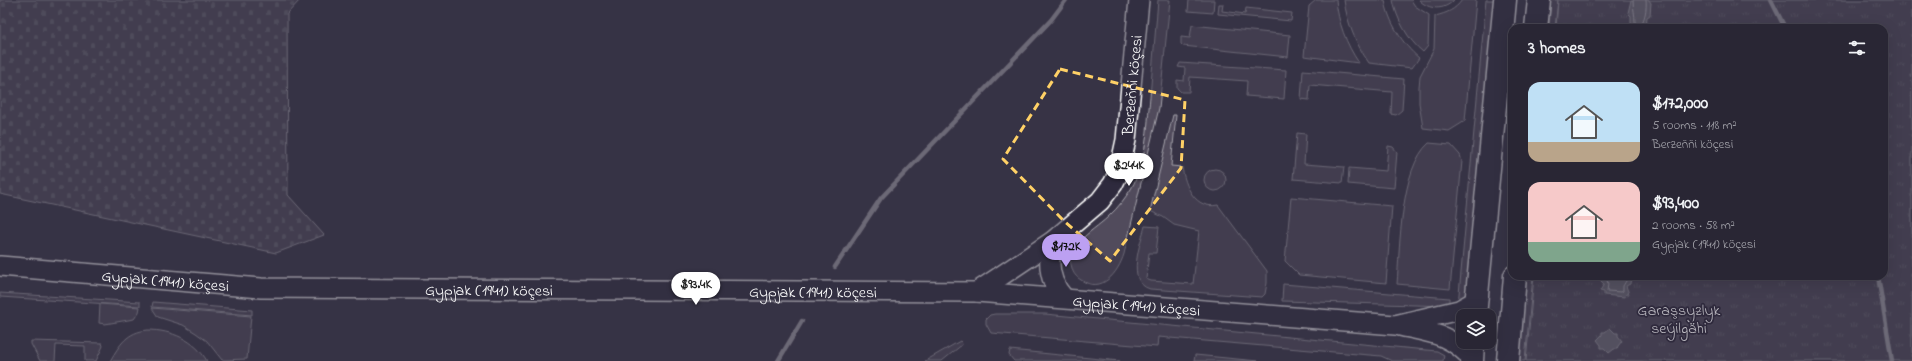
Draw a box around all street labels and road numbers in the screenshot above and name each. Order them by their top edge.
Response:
street label: Berzeňňi köçesi [1116,34,1150,137]
street label: Gypjak (1941) köçesi [100,265,230,299]
street label: Gypjak (1941) köçesi [425,279,553,304]
street label: Gypjak (1941) köçesi [749,281,877,305]
street label: Gypjak (1941) köçesi [1072,290,1201,324]

